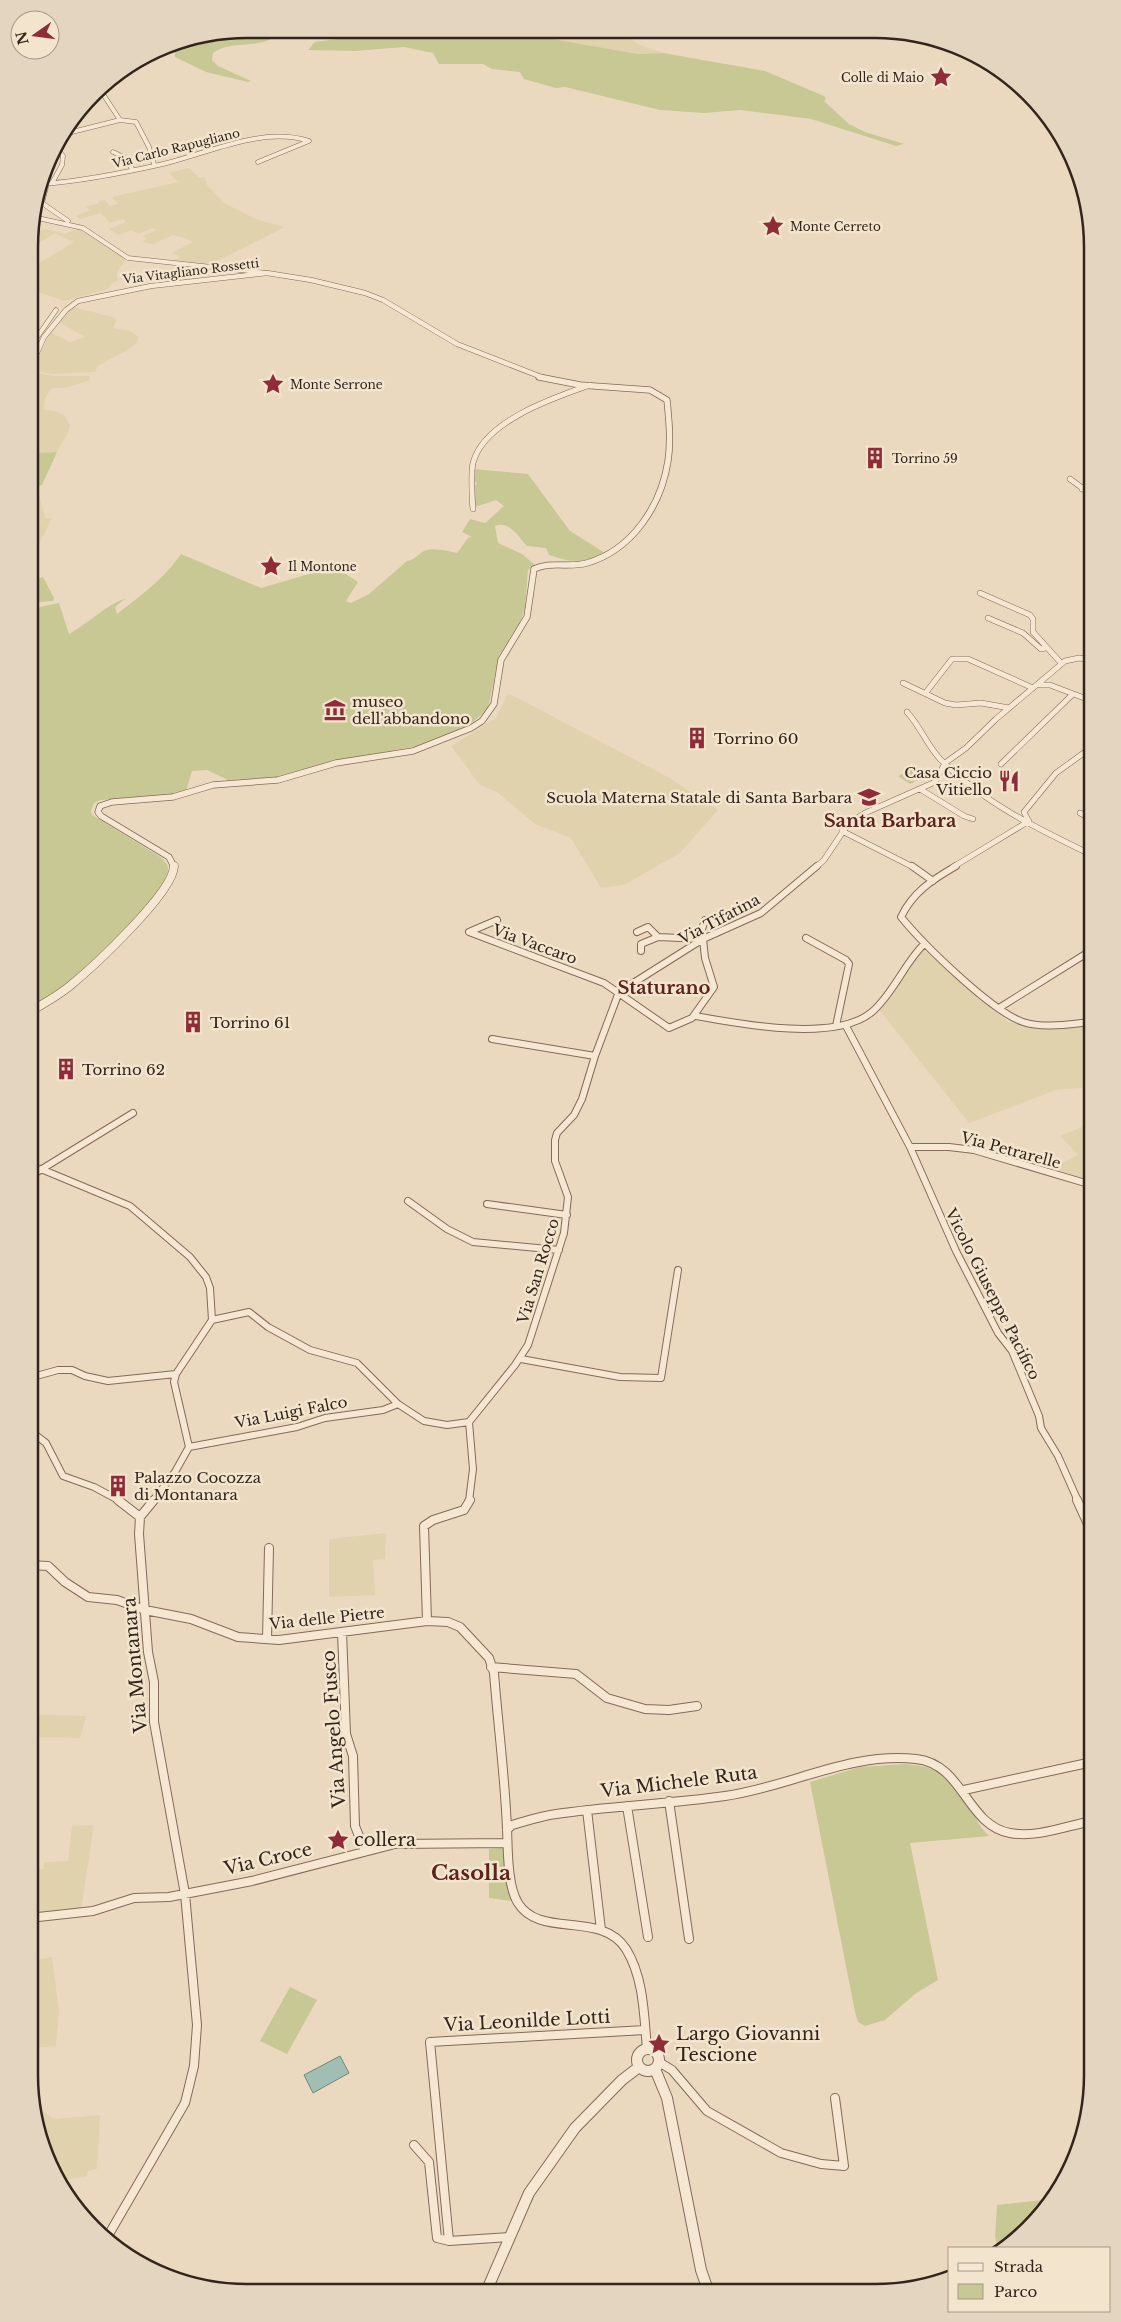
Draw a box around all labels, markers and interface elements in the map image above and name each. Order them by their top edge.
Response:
north arrow [10,10,60,60]
text: N [12,30,33,47]
place icon: Colle di Maio [928,64,954,90]
place label: Colle di Maio [841,70,924,85]
street label: Via Carlo Rapugliano [110,125,241,171]
place icon: Monte Cerreto [760,213,786,239]
place label: Monte Cerreto [790,219,881,234]
street label: Via Vitagliano Rossetti [121,255,260,287]
place icon: Monte Serrone [260,371,286,397]
place label: Monte Serrone [290,377,383,392]
building icon: Torrino 59 [862,445,888,471]
place label: Torrino 59 [892,451,958,466]
place icon: Il Montone [258,553,284,579]
place label: Il Montone [288,559,357,574]
place label: museo dell'abbandono [352,692,470,728]
museum icon: museo dell'abbandono [322,697,348,723]
building icon: Torrino 60 [684,725,710,751]
place label: Torrino 60 [714,729,798,748]
place label: Casa Ciccio Vitiello [904,763,992,799]
restaurant icon: Casa Ciccio Vitiello [996,768,1022,794]
school or university icon: Scuola Materna Statale di Santa Barbara [856,784,882,810]
place label: Scuola Materna Statale di Santa Barbara [546,788,853,807]
district label: Santa Barbara [824,810,957,832]
street label: Via Tifatina [674,889,764,949]
street label: Via Vaccaro [489,920,580,968]
district label: Staturano [618,977,711,999]
building icon: Torrino 61 [180,1009,206,1035]
place label: Torrino 61 [210,1013,290,1032]
building icon: Torrino 62 [53,1056,79,1082]
place label: Torrino 62 [82,1060,165,1079]
street label: Via Petrarelle [958,1127,1063,1172]
street label: Vicolo Giuseppe Pacifico [941,1204,1045,1383]
street label: Via San Rocco [513,1216,563,1327]
street label: Via Luigi Falco [232,1392,349,1432]
place label: Palazzo Cocozza di Montanara [134,1468,262,1504]
building icon: Palazzo Cocozza di Montanara [105,1473,131,1499]
street label: Via Montanara [118,1596,152,1735]
street label: Via delle Pietre [267,1602,386,1634]
street label: Via Angelo Fusco [318,1649,351,1810]
street label: Via Michele Ruta [599,1761,759,1803]
place icon: collera [325,1827,351,1853]
place label: collera [354,1829,416,1851]
street label: Via Croce [221,1838,314,1880]
district label: Casolla [431,1860,511,1886]
street label: Via Leonilde Lotti [442,2006,611,2036]
place label: Largo Giovanni Tescione [676,2023,820,2066]
place icon: Largo Giovanni Tescione [646,2031,672,2057]
legend [948,2247,1111,2312]
text: Strada [994,2257,1044,2276]
text: Parco [994,2282,1037,2301]

